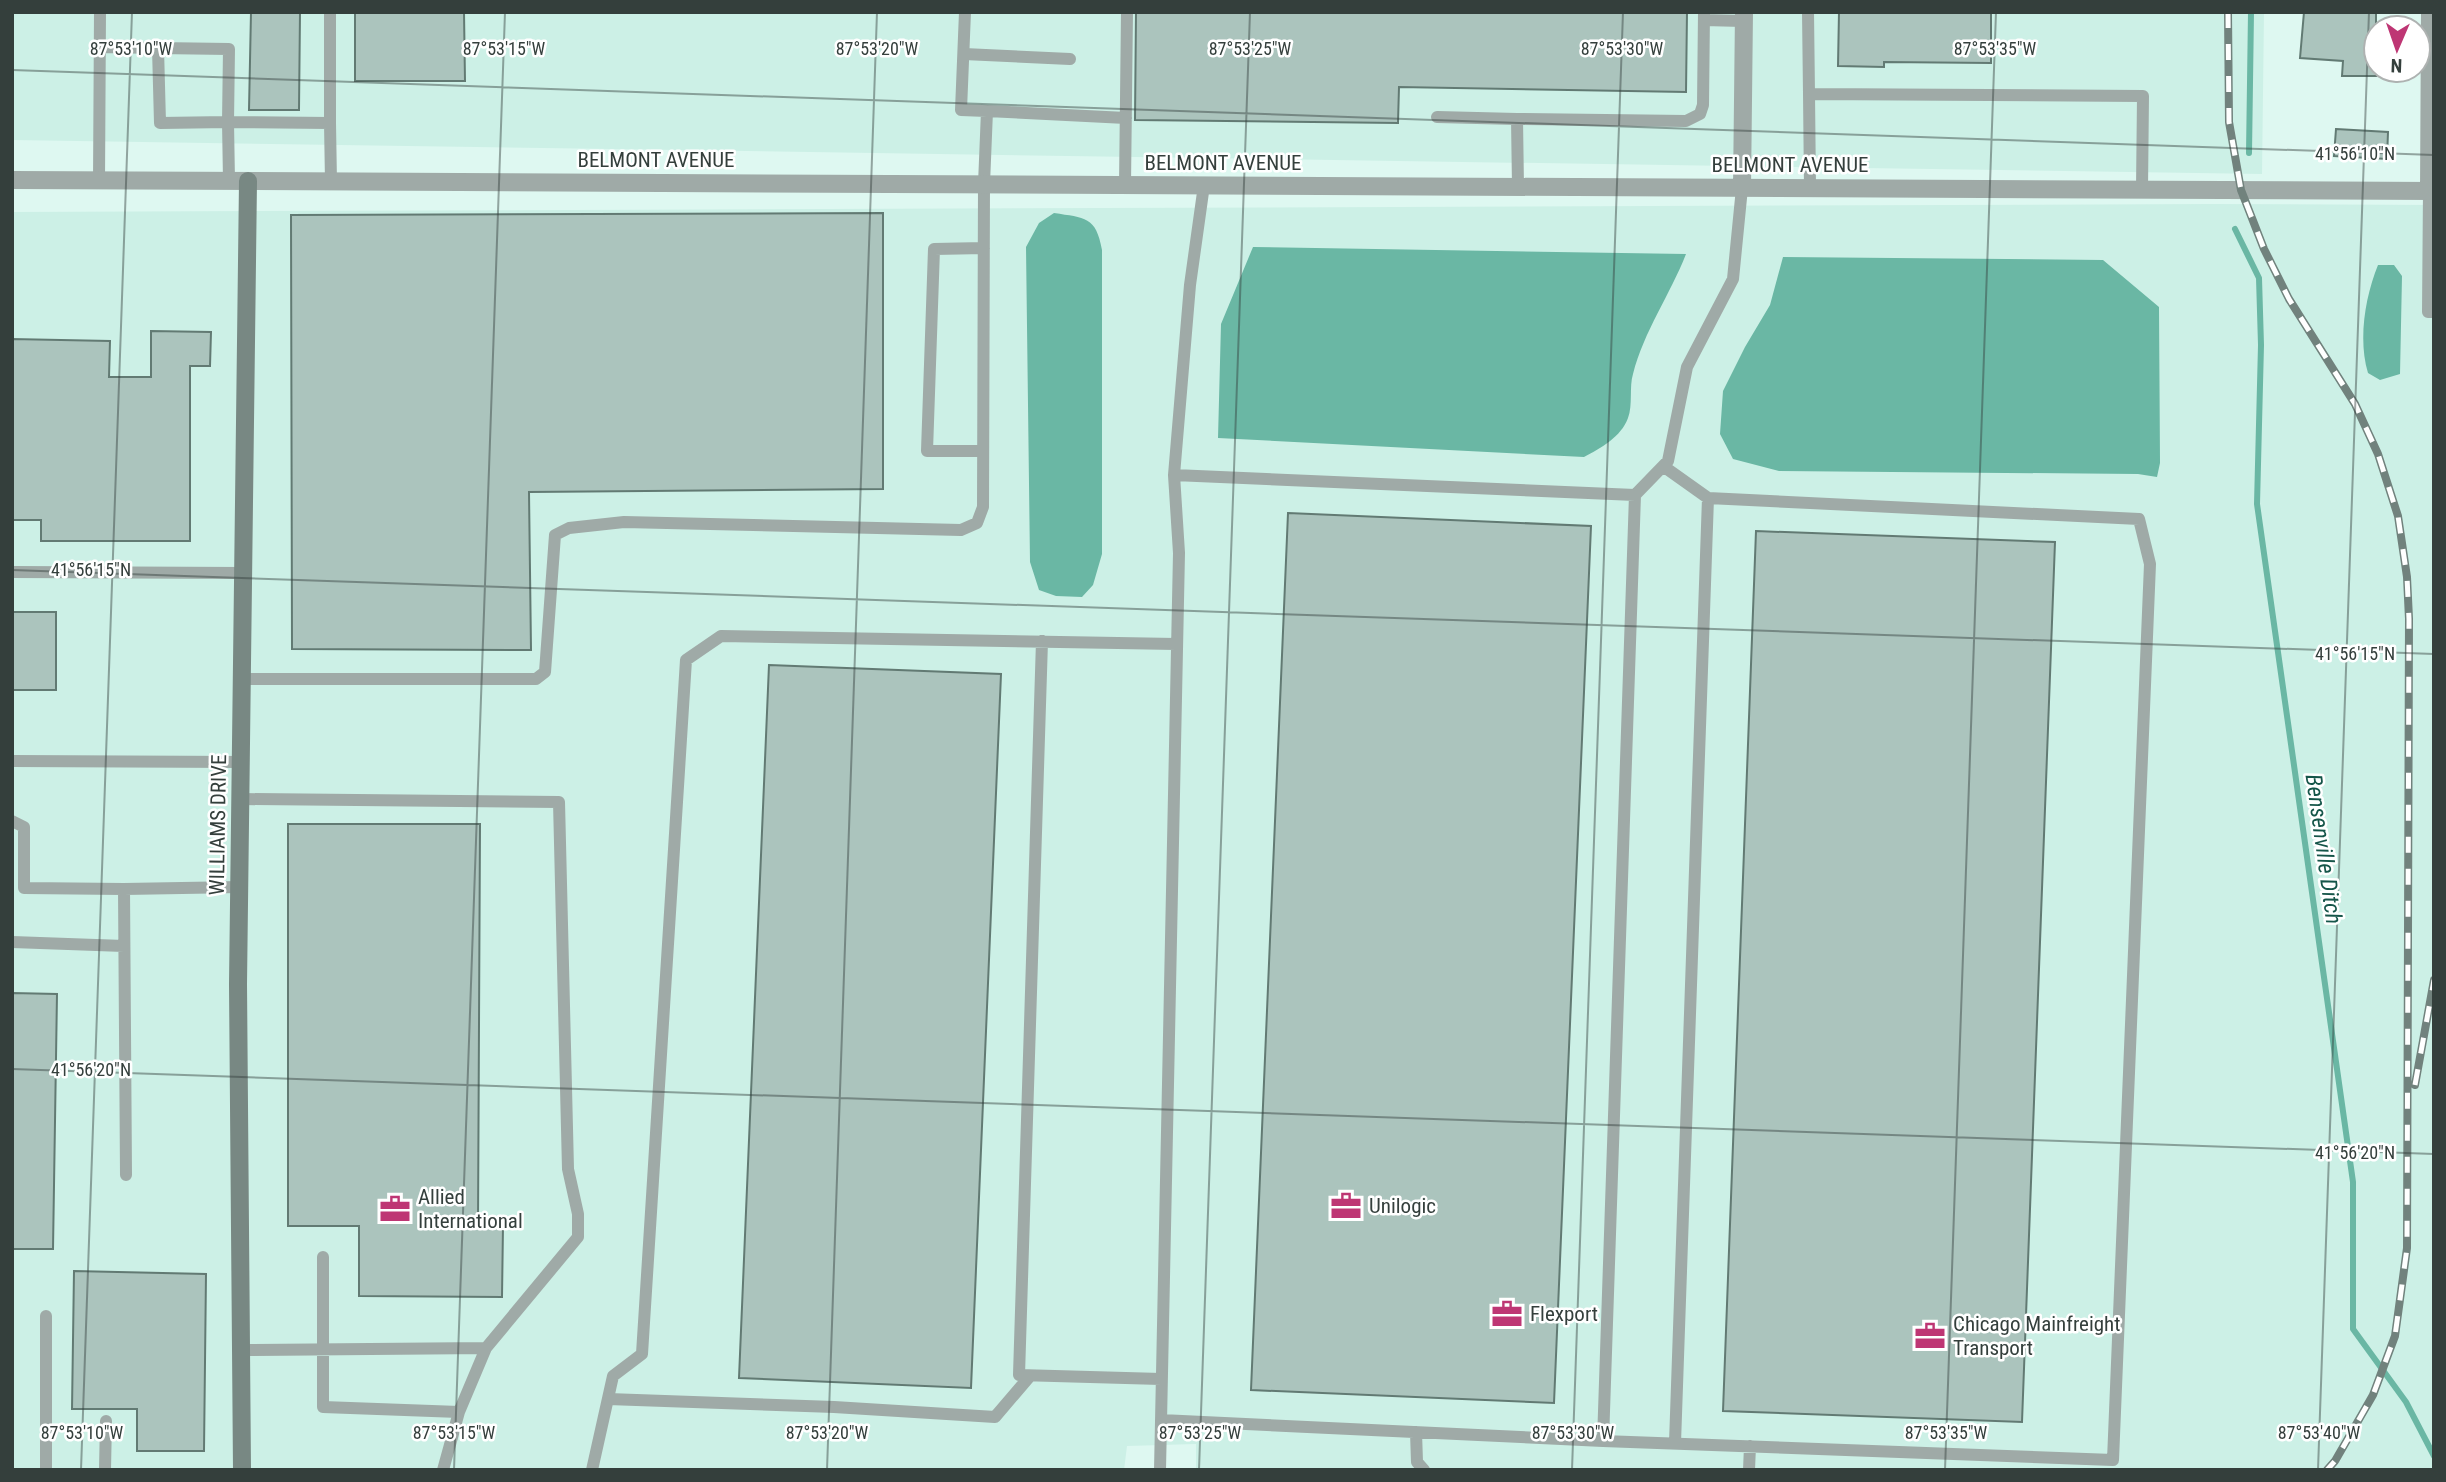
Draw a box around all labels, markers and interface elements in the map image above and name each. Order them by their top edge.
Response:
north arrow [2362,14,2432,84]
text: 87°53'10"W [90,38,173,59]
text: 87°53'15"W [463,38,546,59]
text: 87°53'20"W [836,38,919,59]
text: 87°53'25"W [1209,38,1292,59]
text: 87°53'30"W [1581,38,1664,59]
text: 87°53'35"W [1954,38,2037,59]
text: N [2390,54,2403,77]
text: 41°56'10"N [2315,143,2395,164]
street label: BELMONT AVENUE [577,148,735,172]
street label: BELMONT AVENUE [1144,151,1302,175]
street label: BELMONT AVENUE [1711,153,1869,177]
text: 41°56'15"N [51,559,131,580]
text: 41°56'15"N [2315,643,2395,664]
street label: WILLIAMS DRIVE [205,754,231,896]
water label: Bensenville Ditch [2300,772,2347,926]
text: 41°56'20"N [51,1059,131,1080]
text: 41°56'20"N [2315,1142,2395,1163]
place label: Allied International [418,1185,523,1233]
office icon: Unilogic [1329,1189,1363,1223]
office icon: Allied International [378,1192,412,1226]
place label: Unilogic [1369,1194,1436,1218]
office icon: Flexport [1490,1297,1524,1331]
place label: Flexport [1530,1302,1598,1326]
place label: Chicago Mainfreight Transport [1953,1312,2120,1360]
office icon: Chicago Mainfreight Transport [1913,1319,1947,1353]
text: 87°53'10"W [41,1422,124,1443]
text: 87°53'15"W [413,1422,496,1443]
text: 87°53'20"W [786,1422,869,1443]
text: 87°53'25"W [1159,1422,1242,1443]
text: 87°53'30"W [1532,1422,1615,1443]
text: 87°53'35"W [1905,1422,1988,1443]
text: 87°53'40"W [2278,1422,2361,1443]

